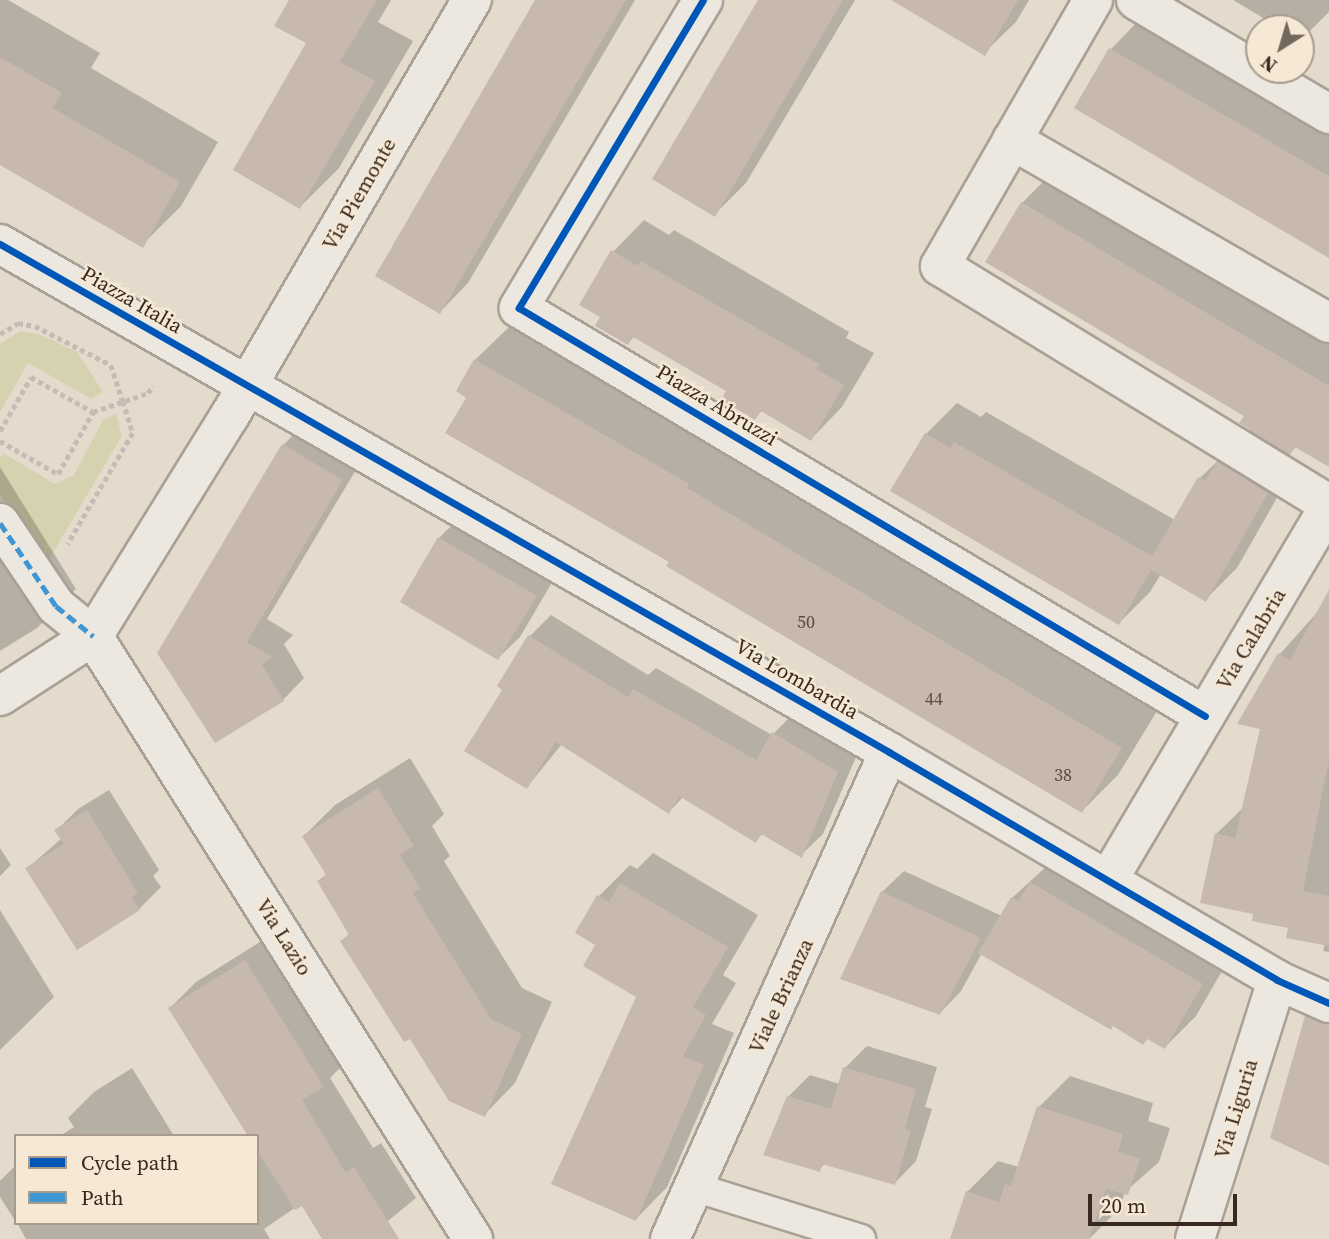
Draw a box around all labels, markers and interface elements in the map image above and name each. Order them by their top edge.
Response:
north arrow [1245,14,1315,84]
text: N [1255,50,1282,79]
street label: Via Piemonte [317,133,401,255]
street label: Piazza Italia [77,261,187,339]
street label: Piazza Abruzzi [652,359,782,451]
street label: Via Calabria [1211,584,1291,694]
house number: 50 [797,611,815,633]
street label: Via Lombardia [731,633,863,725]
house number: 44 [925,688,943,710]
house number: 38 [1054,764,1072,786]
street label: Via Lazio [251,894,317,980]
street label: Viale Brianza [743,934,819,1058]
street label: Via Liguria [1209,1056,1263,1162]
legend [14,1134,259,1225]
text: Cycle path [81,1148,179,1177]
scale bar [1091,1180,1240,1224]
text: Path [81,1183,124,1212]
text: 20 m [1101,1191,1146,1220]

